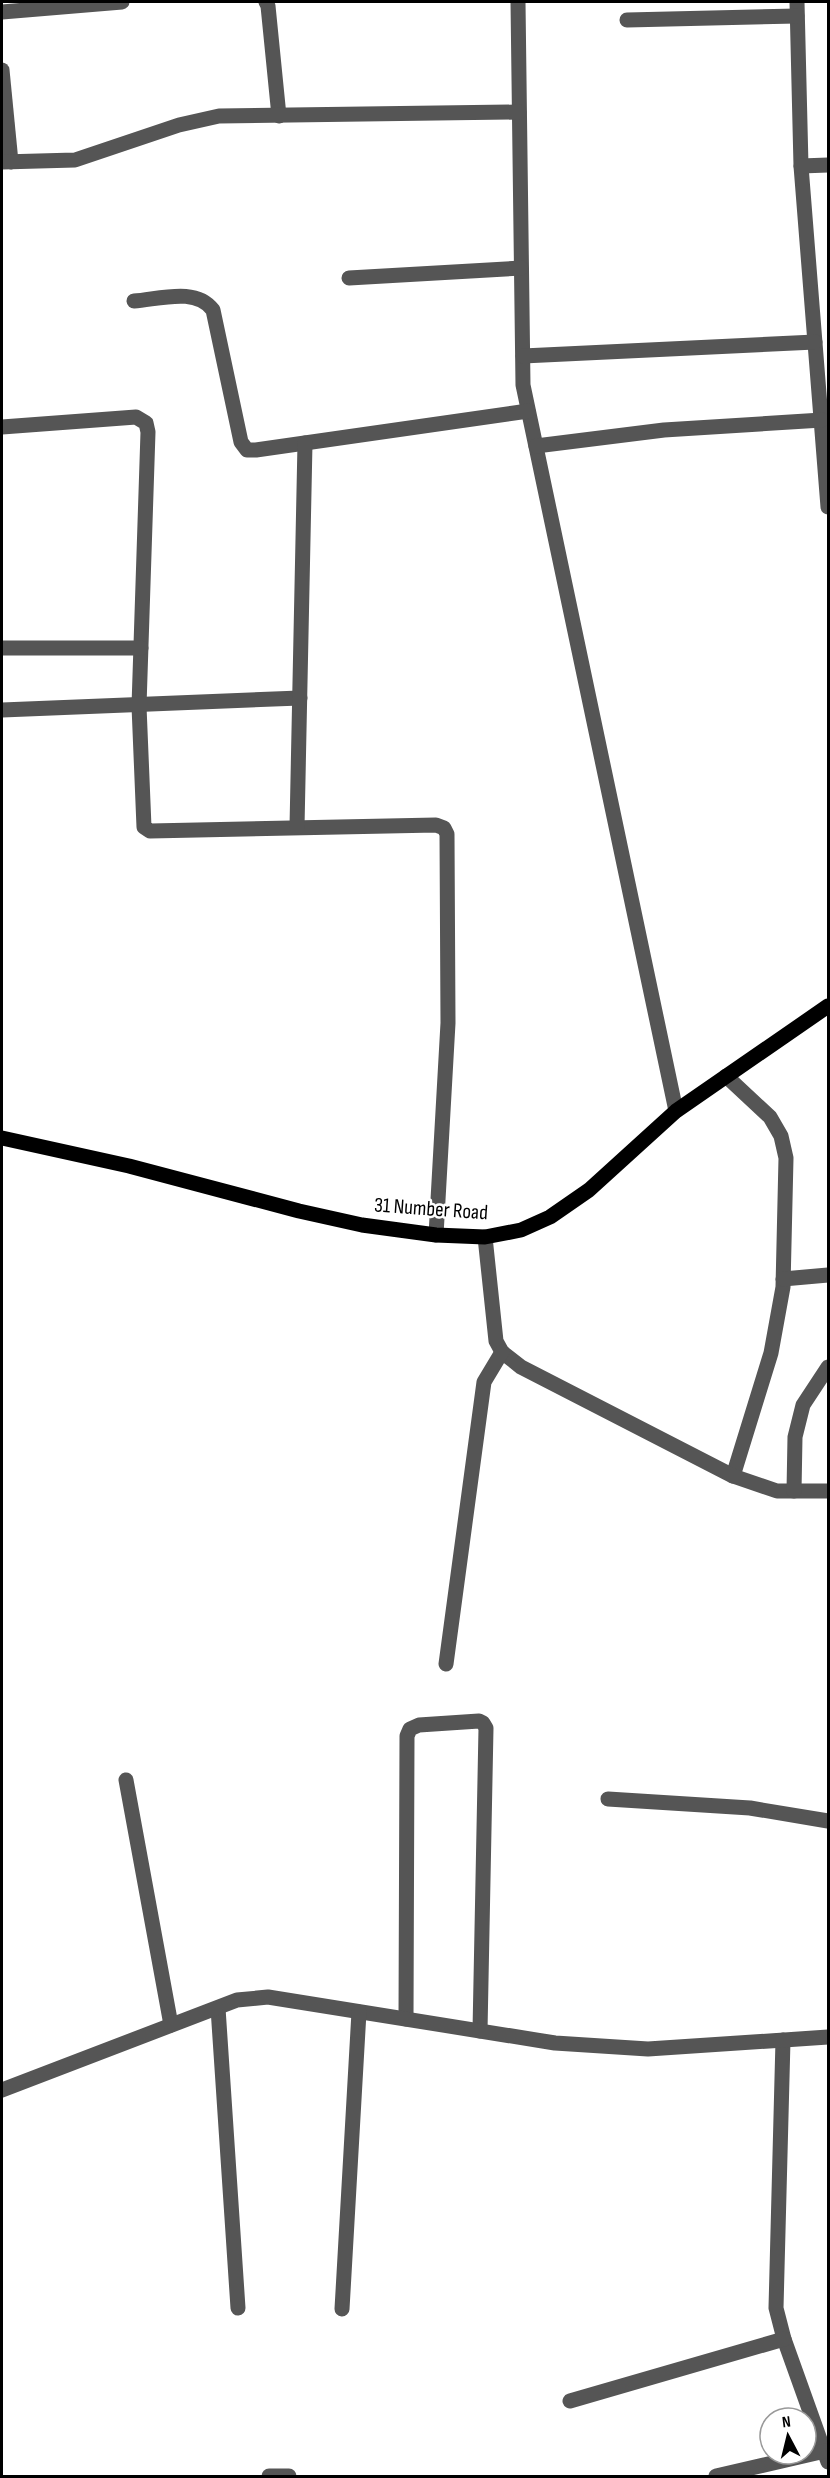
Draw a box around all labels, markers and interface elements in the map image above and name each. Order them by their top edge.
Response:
street label: 31 Number Road [373,1193,489,1225]
north arrow [758,2406,818,2466]
text: N [781,2413,792,2433]

